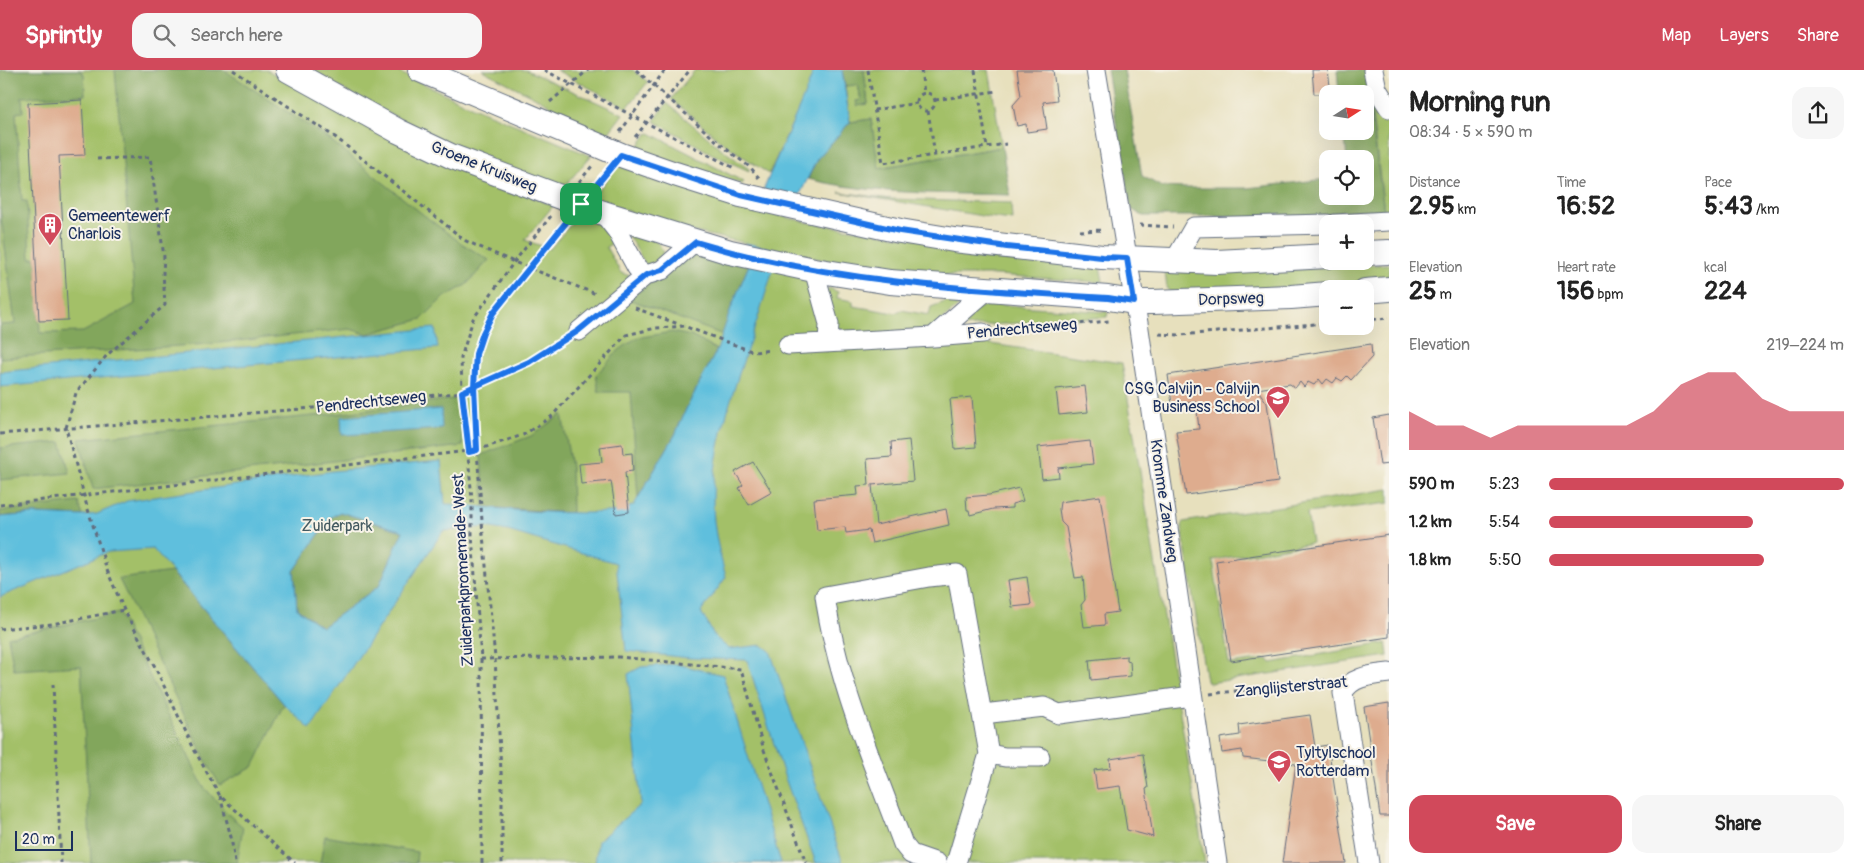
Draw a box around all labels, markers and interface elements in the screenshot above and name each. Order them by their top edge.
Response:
search box [132,13,482,58]
text: Sprintly [25,21,102,50]
icon: search [150,21,178,49]
text: Search here [190,23,283,47]
text: Map [1662,24,1691,47]
text: Layers [1719,24,1769,47]
text: Share [1797,24,1839,47]
north arrow [1319,85,1374,140]
map controls [1319,85,1374,335]
text: Morning run [1409,85,1551,120]
button: share [1792,87,1844,139]
text: 08:34 · 5 × 590 m [1409,122,1533,142]
street label: Groene Kruisweg [428,137,540,197]
button: locate [1319,150,1374,205]
text: Distance [1409,174,1460,191]
text: Time [1557,174,1586,191]
text: Pace [1704,174,1732,191]
pin [560,183,602,225]
icon: arrive [567,190,595,218]
text: 2.95 [1409,191,1455,222]
text: 16:52 [1557,191,1615,222]
text: 5:43 [1704,191,1753,222]
text: km [1455,201,1476,218]
text: /km [1753,201,1779,218]
place label: Gemeentewerf Charlois [68,206,171,244]
building icon: Gemeentewerf Charlois [37,212,63,246]
button: + [1319,215,1374,270]
text: Elevation [1409,259,1462,276]
text: Heart rate [1557,259,1616,276]
text: kcal [1704,259,1727,276]
text: 25 [1409,276,1437,307]
text: 156 [1557,276,1595,307]
text: 224 [1704,276,1747,307]
button: − [1319,280,1374,335]
text: m [1437,286,1452,303]
text: bpm [1595,286,1624,303]
street label: Dorpsweg [1198,288,1264,310]
street label: Pendrechtseweg [966,314,1078,344]
text: Elevation [1409,335,1470,355]
text: 219–224 m [1766,335,1844,355]
place label: CSG Calvijn - Calvijn Business School [1125,379,1260,417]
school or university icon: CSG Calvijn - Calvijn Business School [1265,385,1291,419]
street label: Pendrechtseweg [315,386,427,418]
street label: Kromme Zandweg [1145,438,1183,564]
street label: Zuiderparkpromemade-West [448,472,478,667]
text: 590 m [1409,474,1455,494]
text: 5:23 [1489,474,1519,494]
text: 1.2 km [1409,512,1452,532]
text: 5:54 [1489,512,1520,532]
park label: Zuiderpark [302,516,373,536]
text: 1.8 km [1409,550,1451,570]
text: 5:50 [1489,550,1522,570]
street label: Zanglijsterstraat [1234,672,1349,702]
place label: Tyltylschool Rotterdam [1296,743,1376,781]
school or university icon: Tyltylschool Rotterdam [1266,749,1292,783]
button: Save [1409,795,1622,853]
button: Share [1632,795,1844,853]
scale bar [15,828,72,851]
text: 20 m [22,831,55,848]

